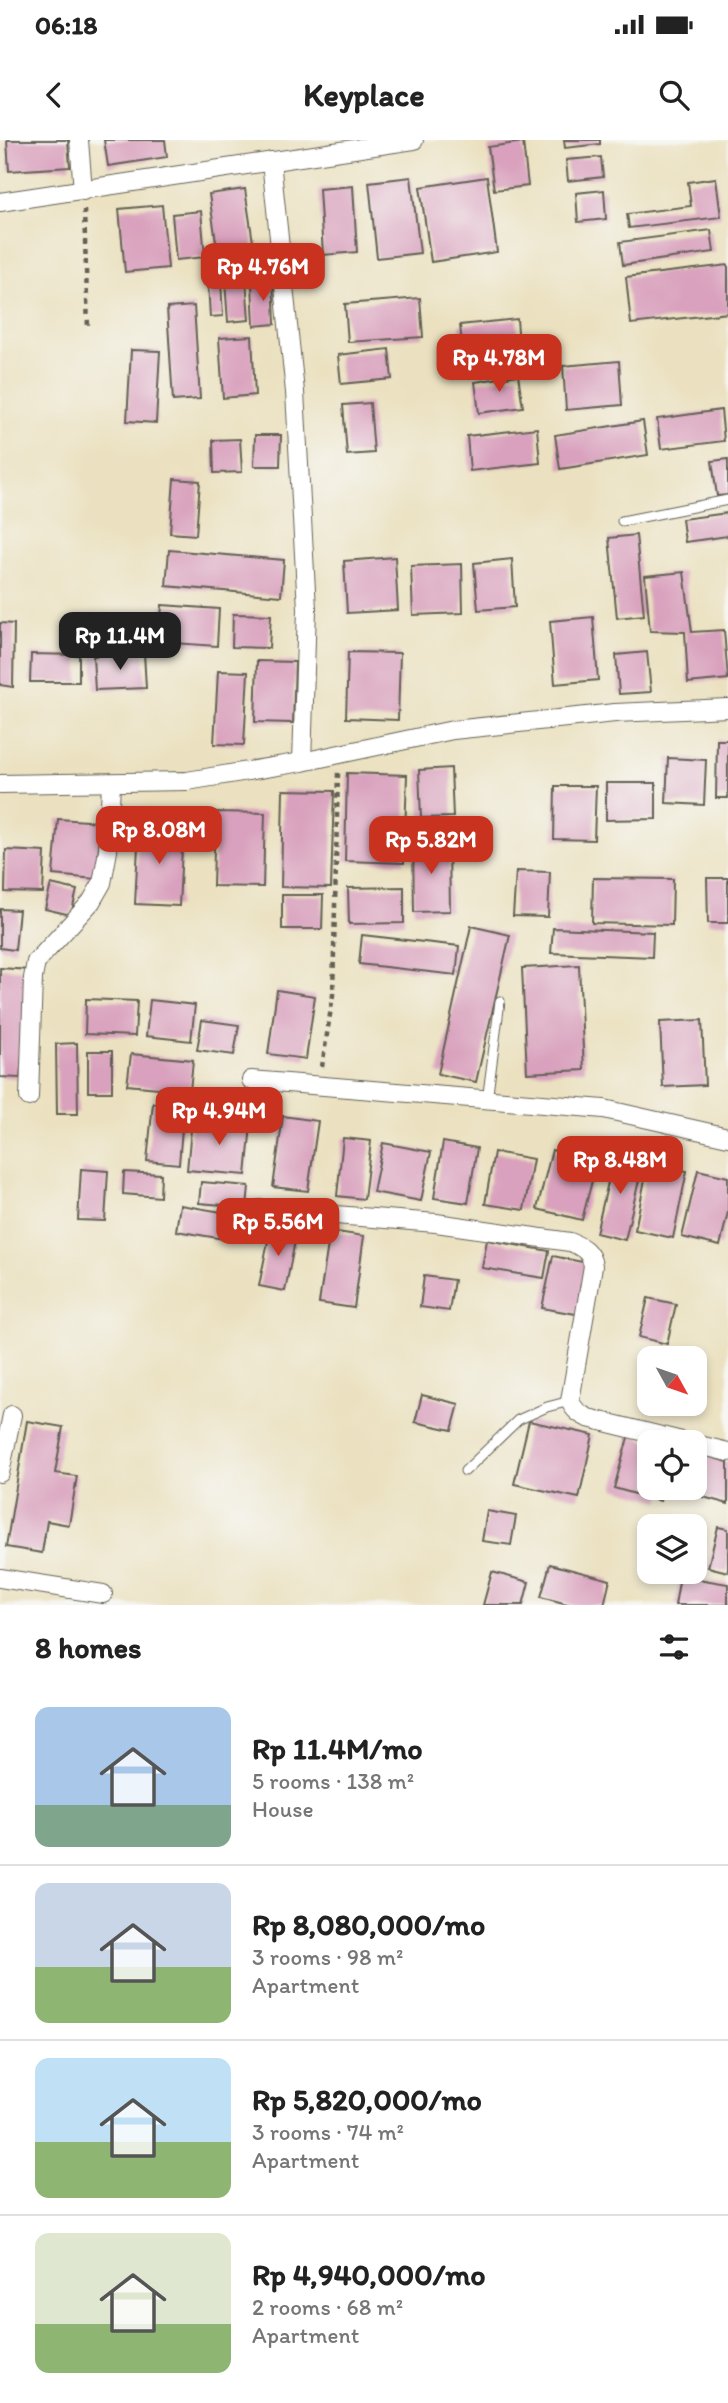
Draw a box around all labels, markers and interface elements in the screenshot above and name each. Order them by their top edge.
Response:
text: 06:18 [35,9,97,41]
icon: back [35,76,73,114]
text: Keyplace [303,76,425,114]
icon: search [655,76,693,114]
pin: Rp 4.76M [191,244,335,303]
text: Rp 4.76M [217,252,309,280]
pin: Rp 4.78M [427,334,571,394]
text: Rp 4.78M [453,343,545,371]
pin: Rp 11.4M [48,612,192,672]
text: Rp 11.4M [75,621,165,649]
pin: Rp 8.08M [87,806,231,866]
text: Rp 8.08M [112,815,206,843]
pin: Rp 5.82M [359,816,503,876]
text: Rp 5.82M [385,825,477,853]
pin: Rp 4.94M [147,1088,291,1147]
text: Rp 4.94M [172,1096,266,1124]
pin: Rp 8.48M [548,1136,692,1196]
text: Rp 8.48M [573,1145,667,1173]
pin: Rp 5.56M [206,1198,350,1258]
text: Rp 5.56M [232,1207,324,1235]
north arrow [637,1346,707,1416]
map controls [637,1346,707,1584]
button: locate [637,1430,707,1500]
button: layers [637,1514,707,1584]
icon: filters [655,1628,693,1666]
text: 8 homes [35,1629,142,1666]
text: Rp 11.4M/mo [252,1730,423,1767]
icon: home [91,1735,175,1819]
text: 5 rooms · 138 m² [252,1767,414,1795]
text: House [252,1795,314,1823]
text: Rp 8,080,000/mo [252,1906,485,1943]
icon: home [91,1911,175,1995]
text: 3 rooms · 98 m² [252,1943,403,1971]
text: Apartment [252,1971,359,1999]
text: Rp 5,820,000/mo [252,2081,482,2118]
icon: home [91,2086,175,2170]
text: 3 rooms · 74 m² [252,2118,404,2146]
text: Apartment [252,2146,359,2174]
text: Rp 4,940,000/mo [252,2256,486,2293]
icon: home [91,2261,175,2345]
text: 2 rooms · 68 m² [252,2293,403,2321]
text: Apartment [252,2321,359,2349]

